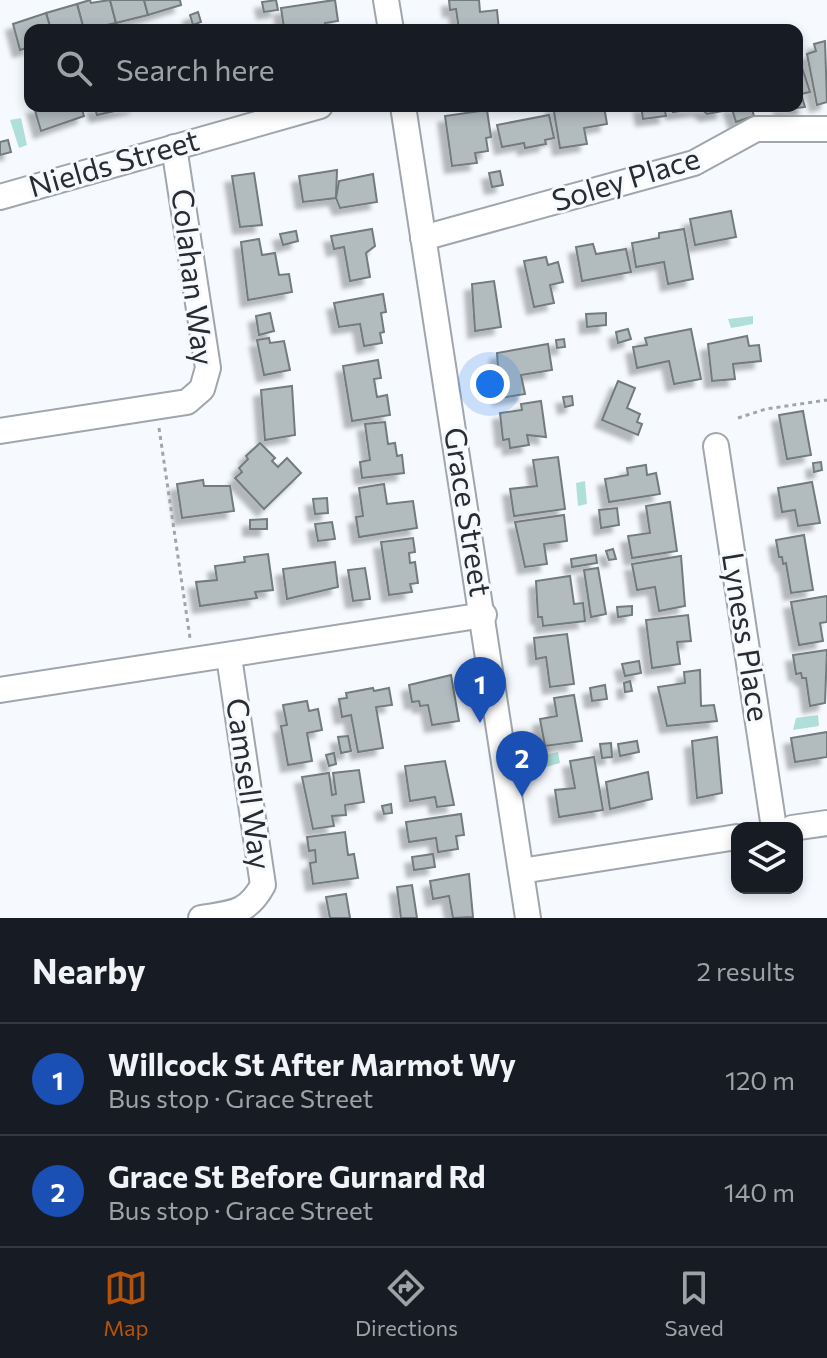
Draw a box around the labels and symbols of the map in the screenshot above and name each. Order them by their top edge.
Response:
street label: Nields Street [24,120,203,204]
street label: Soley Place [547,138,704,218]
street label: Colahan Way [165,186,224,367]
your location [470,364,510,404]
street label: Grace Street [438,424,501,599]
street label: Lyness Place [716,549,779,724]
pin: 1 [454,657,506,723]
street label: Camsell Way [220,696,281,872]
pin: 2 [496,731,548,797]

